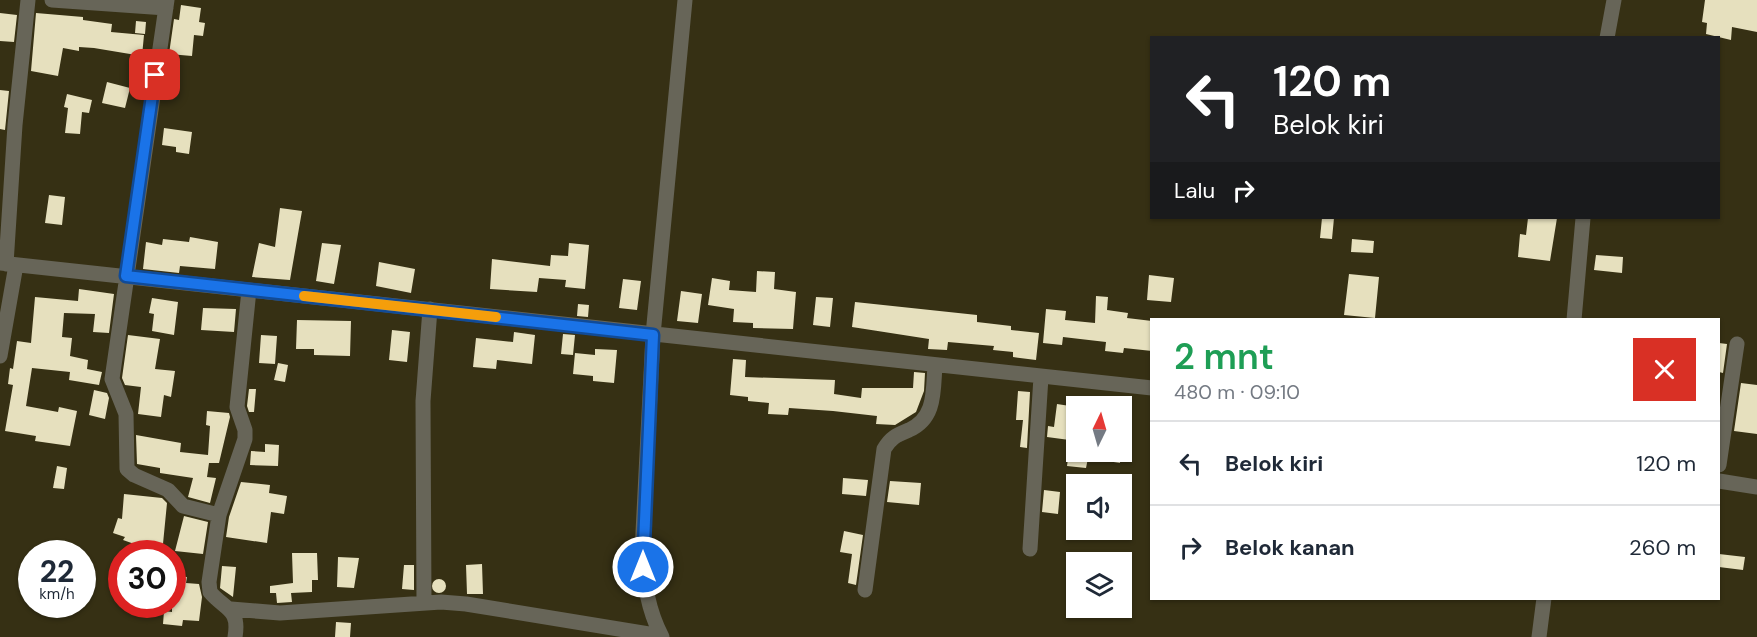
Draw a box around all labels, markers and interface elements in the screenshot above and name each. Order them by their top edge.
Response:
pin [129,49,180,100]
text: 120 m [1273,54,1391,109]
icon: arrive [138,58,171,91]
icon: left [1174,60,1252,138]
text: Belok kiri [1273,107,1384,142]
icon: right [1227,174,1260,207]
text: Lalu [1174,176,1215,205]
text: 2 mnt [1174,333,1274,380]
button: close [1633,338,1696,401]
text: 480 m · 09:10 [1174,379,1300,405]
north arrow [1066,396,1132,462]
map controls [1066,396,1132,618]
icon: left [1174,447,1207,480]
text: Belok kiri [1225,449,1323,478]
text: 120 m [1636,449,1696,478]
button: sound [1066,474,1132,540]
icon: right [1174,531,1207,564]
text: Belok kanan [1225,533,1355,562]
text: 260 m [1629,533,1696,562]
position arrow [611,535,675,599]
speed limit sign: 30 [108,540,186,618]
text: 22 [40,552,74,591]
button: layers [1066,552,1132,618]
text: km/h [39,584,75,604]

